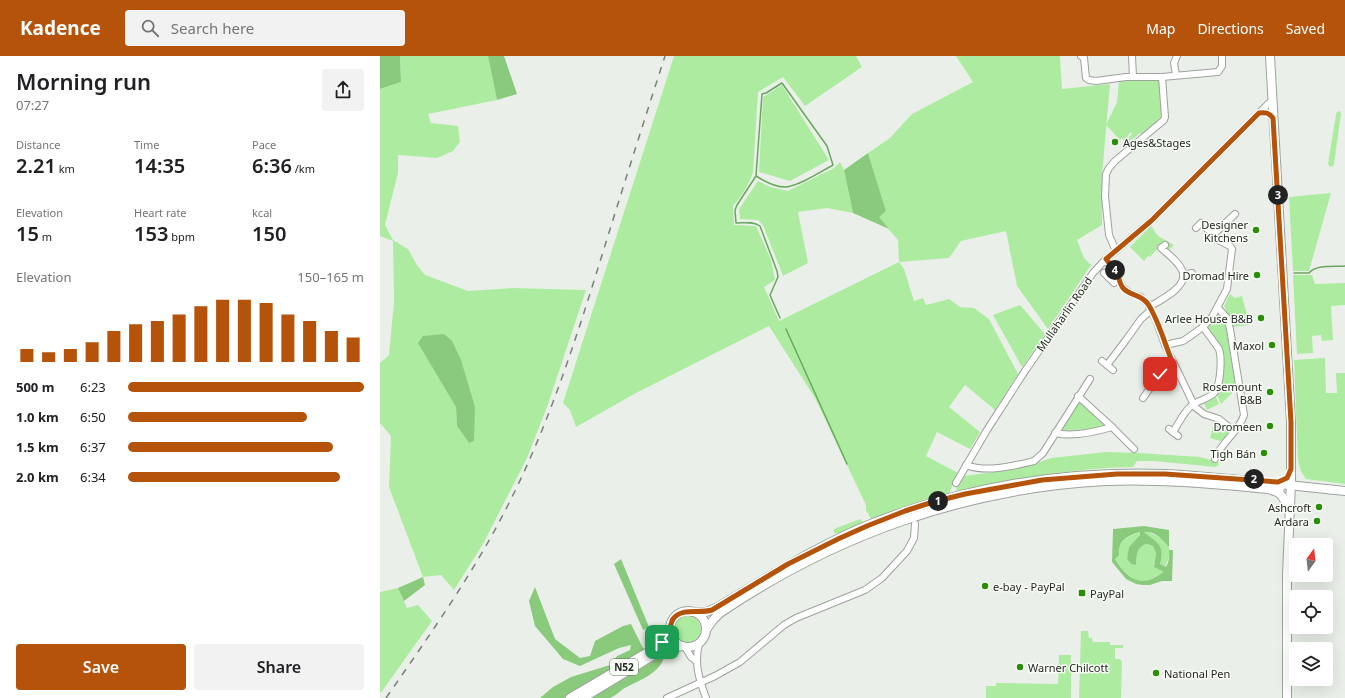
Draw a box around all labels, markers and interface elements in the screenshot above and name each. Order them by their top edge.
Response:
search box [125,10,405,46]
text: Kadence [20,15,101,41]
icon: search [139,17,161,39]
text: Search here [171,18,254,38]
text: Map [1146,19,1175,38]
text: Directions [1197,19,1264,38]
text: Saved [1286,19,1325,38]
text: Morning run [16,66,151,96]
button: share [322,69,364,111]
text: 07:27 [16,96,49,114]
place label: Ages&Stages [1123,135,1191,150]
text: Distance [16,137,61,152]
text: Time [134,137,159,152]
text: Pace [252,137,276,152]
marker: Ages&Stages [1110,137,1120,147]
text: 2.21 [16,152,56,179]
text: 14:35 [134,152,185,179]
text: 6:36 [252,152,292,179]
text: km [56,161,75,176]
text: /km [292,161,315,176]
pin: 3 [1268,185,1288,205]
text: 3 [1275,187,1281,202]
text: Elevation [16,205,63,220]
text: Heart rate [134,205,187,220]
text: kcal [252,205,272,220]
place label: Designer Kitchens [1201,217,1248,245]
text: 15 [16,220,39,247]
text: 153 [134,220,168,247]
text: 150 [252,220,286,247]
marker: Designer Kitchens [1251,225,1261,235]
text: m [39,229,52,244]
text: bpm [168,229,195,244]
pin: 4 [1105,260,1125,280]
text: 4 [1112,262,1118,277]
text: Elevation [16,268,72,286]
text: 150–165 m [297,268,364,286]
place label: Dromad Hire [1182,268,1249,283]
marker: Dromad Hire [1252,270,1262,280]
street label: Mullaharlin Road [1033,274,1095,354]
place label: Arlee House B&B [1165,311,1253,326]
marker: Arlee House B&B [1256,313,1266,323]
place label: Maxol [1233,338,1264,353]
marker: Maxol [1267,340,1277,350]
pin [1143,357,1177,391]
icon: check [1149,363,1171,385]
text: 500 m [16,378,54,396]
text: 6:23 [80,378,106,396]
place label: Rosemount B&B [1203,379,1262,407]
marker: Rosemount B&B [1265,387,1275,397]
text: 1.0 km [16,408,59,426]
text: 6:50 [80,408,106,426]
place label: Dromeen [1214,419,1262,434]
marker: Dromeen [1265,421,1275,431]
text: 1.5 km [16,438,59,456]
text: 6:37 [80,438,106,456]
place label: Tigh Bán [1211,446,1256,461]
marker: Tigh Bán [1259,448,1269,458]
text: 2.0 km [16,468,59,486]
text: 6:34 [80,468,106,486]
pin: 2 [1244,469,1264,489]
text: 2 [1251,471,1257,486]
pin: 1 [928,491,948,511]
text: 1 [935,493,941,508]
place label: Ashcroft [1268,500,1311,515]
marker: Ashcroft [1314,502,1324,512]
place label: Ardara [1274,514,1309,529]
marker: Ardara [1312,516,1322,526]
north arrow [1289,538,1333,582]
map controls [1289,538,1333,686]
place label: e-bay - PayPal [993,579,1065,594]
marker: e-bay - PayPal [980,581,990,591]
place label: PayPal [1090,586,1124,601]
marker: PayPal [1077,588,1087,598]
button: locate [1289,590,1333,634]
pin [645,625,679,659]
icon: arrive [651,631,673,653]
button: layers [1289,642,1333,686]
button: Save [16,644,186,690]
button: Share [194,644,364,690]
road number: N52 [610,659,638,675]
place label: Warner Chilcott [1028,660,1108,675]
marker: Warner Chilcott [1015,662,1025,672]
place label: National Pen [1164,666,1230,681]
marker: National Pen [1151,668,1161,678]

